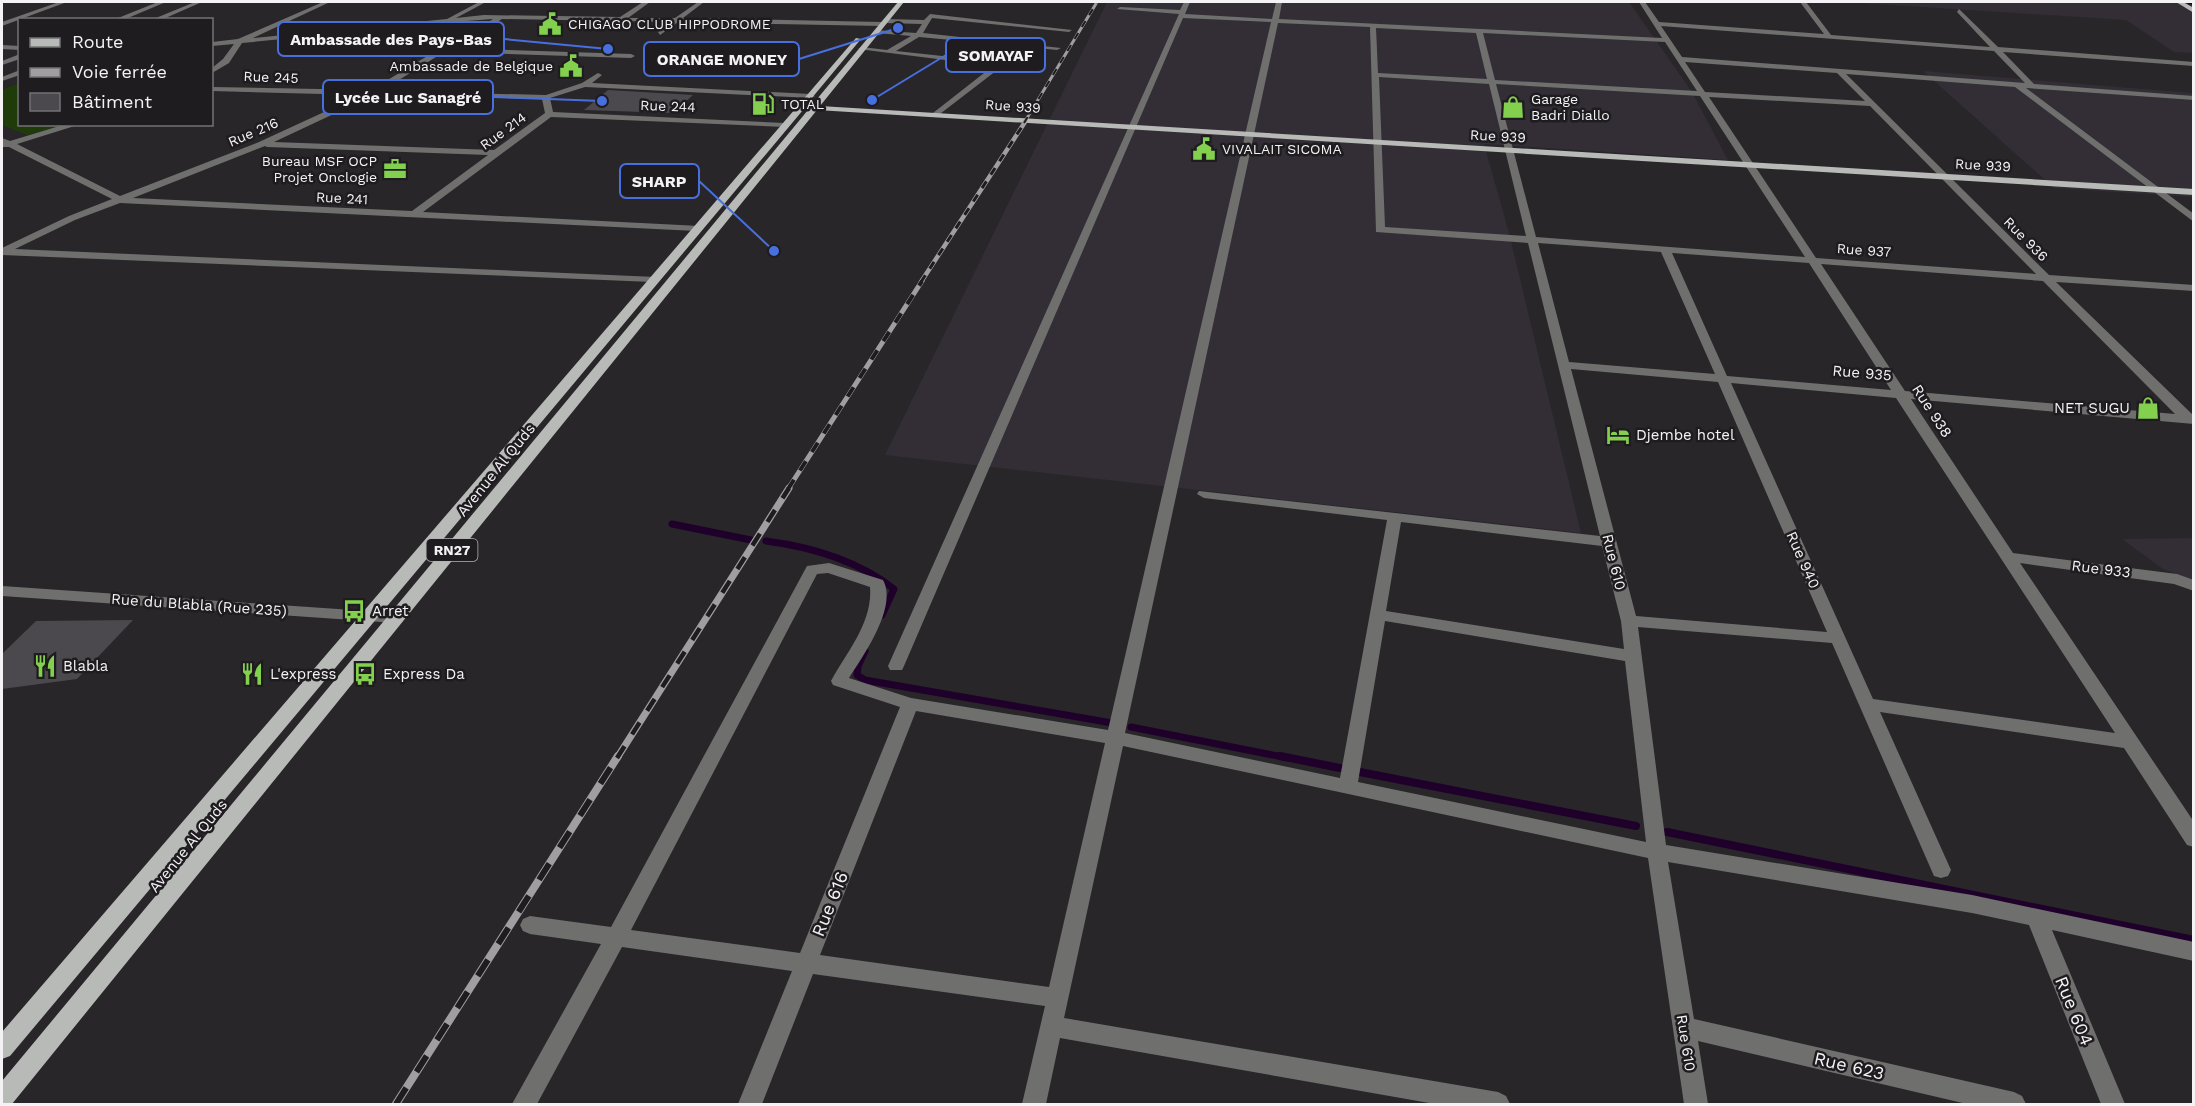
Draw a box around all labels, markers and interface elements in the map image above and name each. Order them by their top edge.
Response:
public building icon: CHIGAGO CLUB HIPPODROME [537,11,563,37]
place label: CHIGAGO CLUB HIPPODROME [568,16,771,32]
legend [18,18,213,126]
callout: Ambassade des Pays-Bas [278,22,504,56]
text: Ambassade des Pays-Bas [290,30,492,49]
text: Route [72,31,124,52]
callout: SOMAYAF [946,38,1045,72]
callout: ORANGE MONEY [644,42,799,76]
text: SOMAYAF [958,46,1034,65]
text: ORANGE MONEY [657,50,788,69]
public building icon: Ambassade de Belgique [558,53,584,79]
place label: Ambassade de Belgique [390,58,553,74]
text: Voie ferrée [72,61,167,82]
street label: Rue 245 [243,68,299,86]
callout: Lycée Luc Sanagré [323,80,493,114]
text: Lycée Luc Sanagré [335,88,481,107]
text: Bâtiment [72,91,152,112]
fuel station icon: TOTAL [750,91,776,117]
place label: Garage Badri Diallo [1531,91,1610,123]
shop icon: Garage Badri Diallo [1500,94,1526,120]
place label: TOTAL [781,96,824,112]
street label: Rue 939 [985,96,1041,116]
street label: Rue 244 [640,97,696,115]
street label: Rue 214 [477,109,529,153]
street label: Rue 216 [226,114,280,150]
street label: Rue 939 [1470,127,1526,145]
public building icon: VIVALAIT SICOMA [1191,136,1217,162]
place label: VIVALAIT SICOMA [1222,141,1342,157]
place label: Bureau MSF OCP Projet Onclogie [262,153,377,185]
office icon: Bureau MSF OCP Projet Onclogie [382,156,408,182]
street label: Rue 939 [1955,156,2011,174]
callout: SHARP [620,164,699,198]
text: SHARP [632,172,687,191]
street label: Rue 241 [316,189,368,207]
street label: Rue 936 [2001,214,2051,264]
street label: Rue 937 [1836,240,1892,260]
street label: Rue 935 [1832,361,1892,385]
street label: Rue 938 [1908,381,1956,441]
shop icon: NET SUGU [2135,395,2161,421]
place label: NET SUGU [2054,399,2130,417]
street label: Avenue Al Quds [453,420,539,520]
hotel icon: Djembe hotel [1605,422,1631,448]
place label: Djembe hotel [1636,426,1735,444]
street label: Rue 940 [1782,529,1824,591]
street label: Rue 610 [1598,532,1630,592]
road number: RN27 [426,539,478,561]
street label: Rue 933 [2070,556,2132,582]
street label: Rue du Blabla (Rue 235) [111,590,287,620]
bus stop icon: Arret [341,598,367,624]
place label: Arret [372,602,409,620]
restaurant icon: Blabla [32,653,58,679]
place label: Blabla [63,657,109,675]
restaurant icon: L'express [239,661,265,687]
bus stop icon: Express Da [352,661,378,687]
place label: L'express [270,665,337,683]
place label: Express Da [383,665,465,683]
street label: Avenue Al Quds [145,796,231,896]
street label: Rue 616 [807,868,852,939]
street label: Rue 604 [2051,973,2098,1048]
street label: Rue 610 [1673,1013,1699,1073]
street label: Rue 623 [1812,1047,1886,1084]

